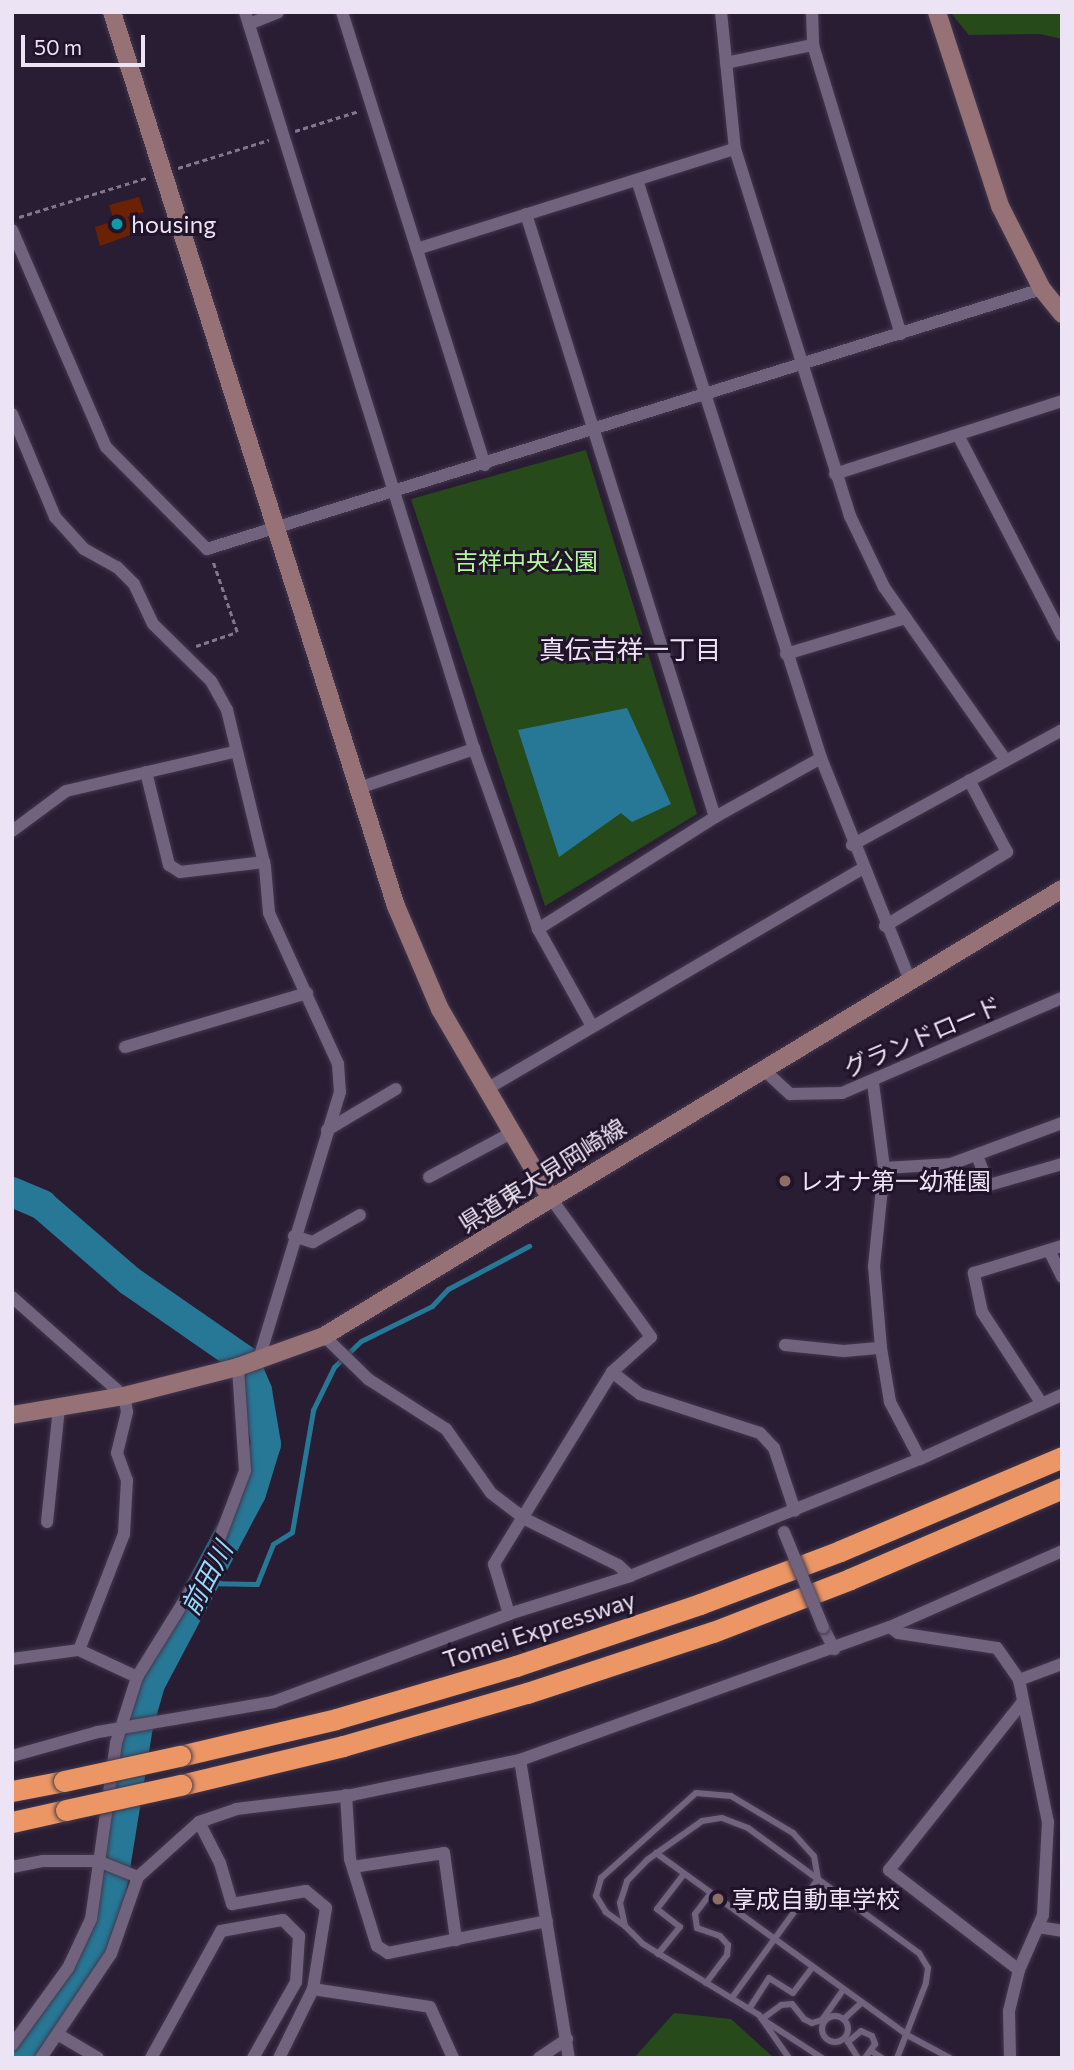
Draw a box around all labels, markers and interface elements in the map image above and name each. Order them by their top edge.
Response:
scale bar [24,21,149,65]
text: 50 m [34,34,82,59]
place label: housing [131,210,216,238]
marker: housing [109,216,125,232]
park label: 吉祥中央公園 [454,547,598,575]
district label: 真伝吉祥一丁目 [539,633,721,665]
street label: グランドロード [839,990,1005,1082]
street label: 県道東大見岡崎線 [453,1112,631,1238]
place label: レオナ第一幼稚園 [799,1167,991,1195]
marker: レオナ第一幼稚園 [777,1173,793,1189]
water label: 前田川 [174,1536,238,1620]
street label: Tomei Expressway [439,1584,639,1674]
place label: 享成自動車学校 [732,1885,900,1913]
marker: 享成自動車学校 [710,1891,726,1907]

